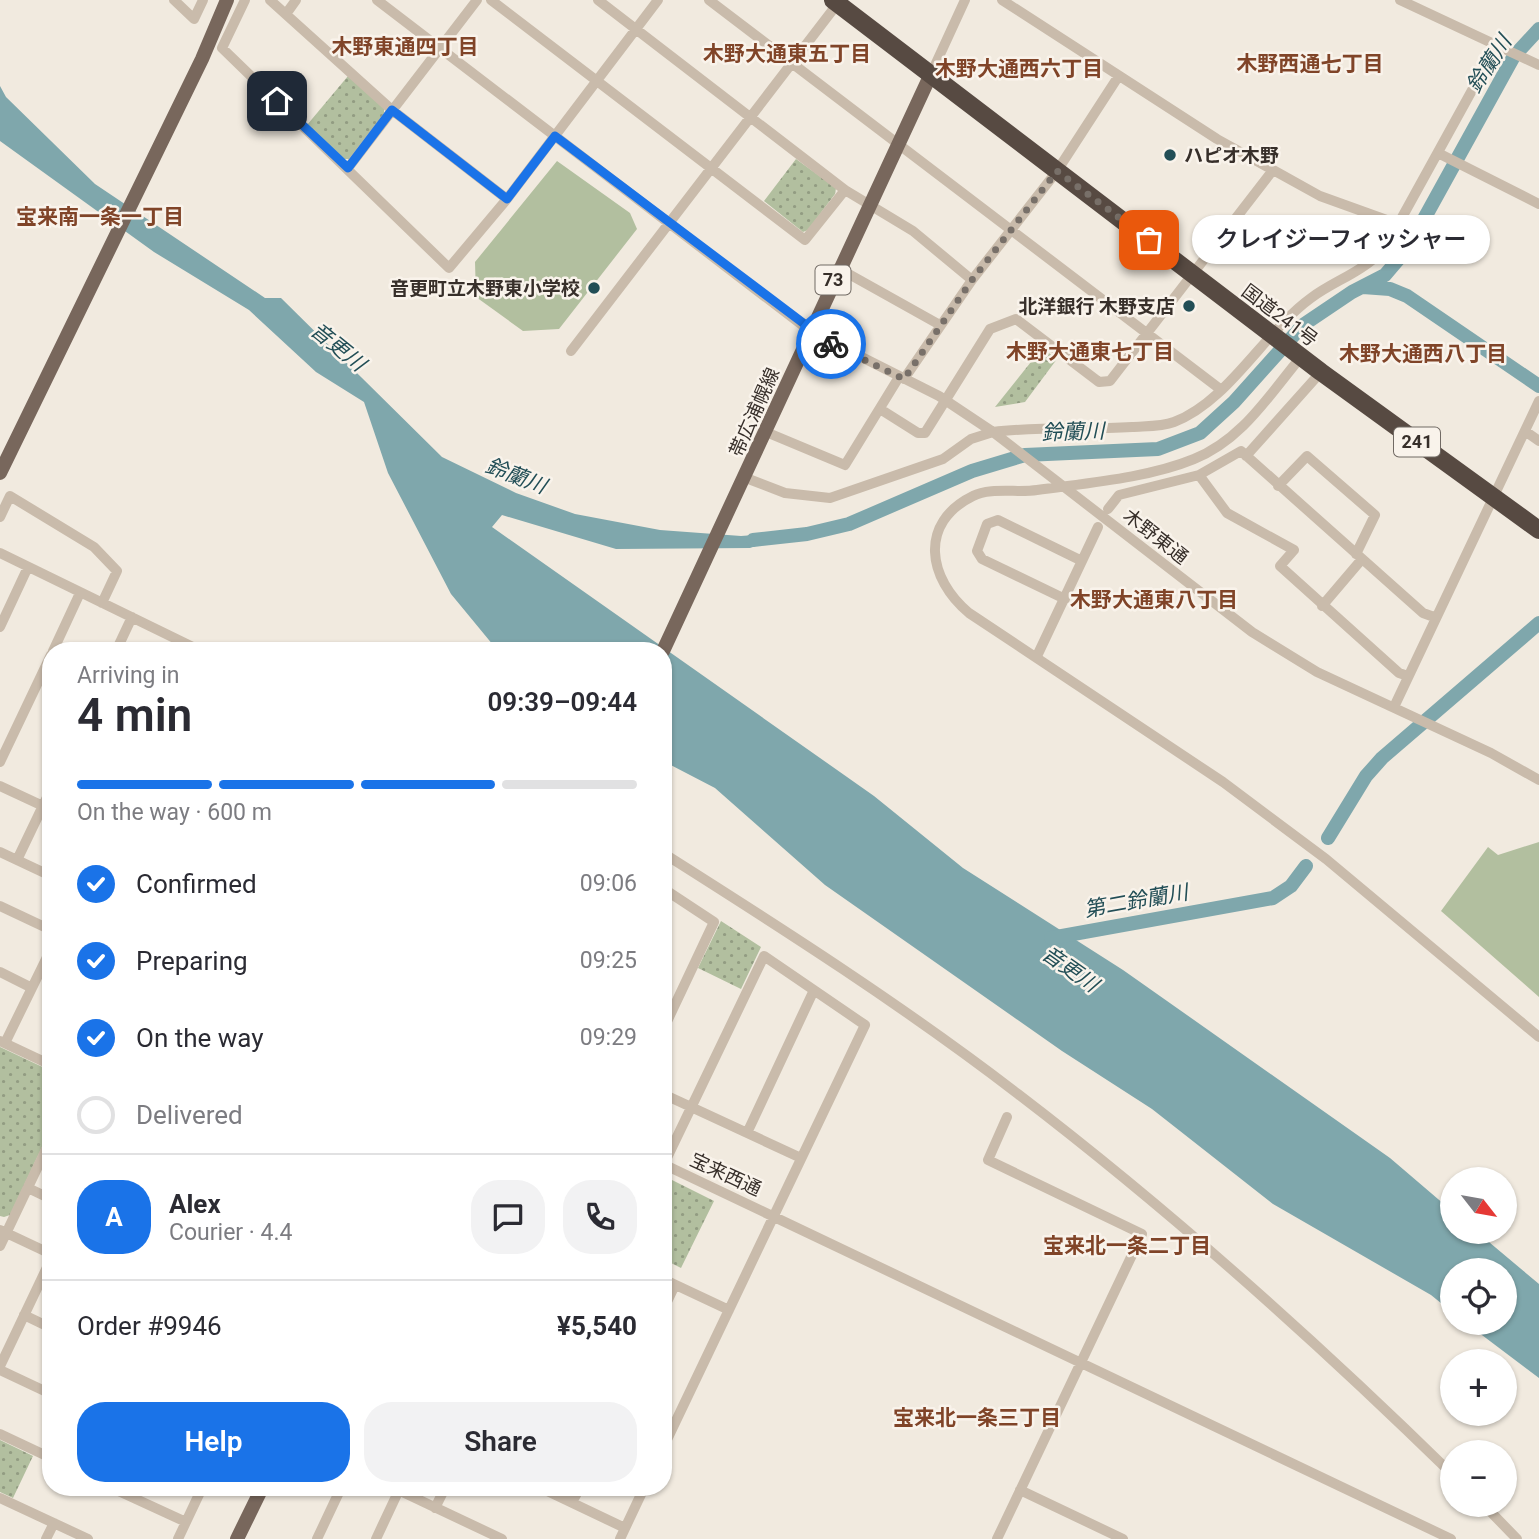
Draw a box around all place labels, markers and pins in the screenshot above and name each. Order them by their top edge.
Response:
pin [247,71,307,131]
place label: ハピオ木野 [1184,144,1279,167]
marker: ハピオ木野 [1162,147,1178,163]
pin [1119,210,1179,270]
callout: クレイジーフィッシャー [1191,216,1488,264]
place label: 音更町立木野東小学校 [390,277,580,300]
marker: 音更町立木野東小学校 [586,280,602,296]
place label: 北洋銀行 木野支店 [1018,295,1175,318]
marker: 北洋銀行 木野支店 [1181,298,1197,314]

